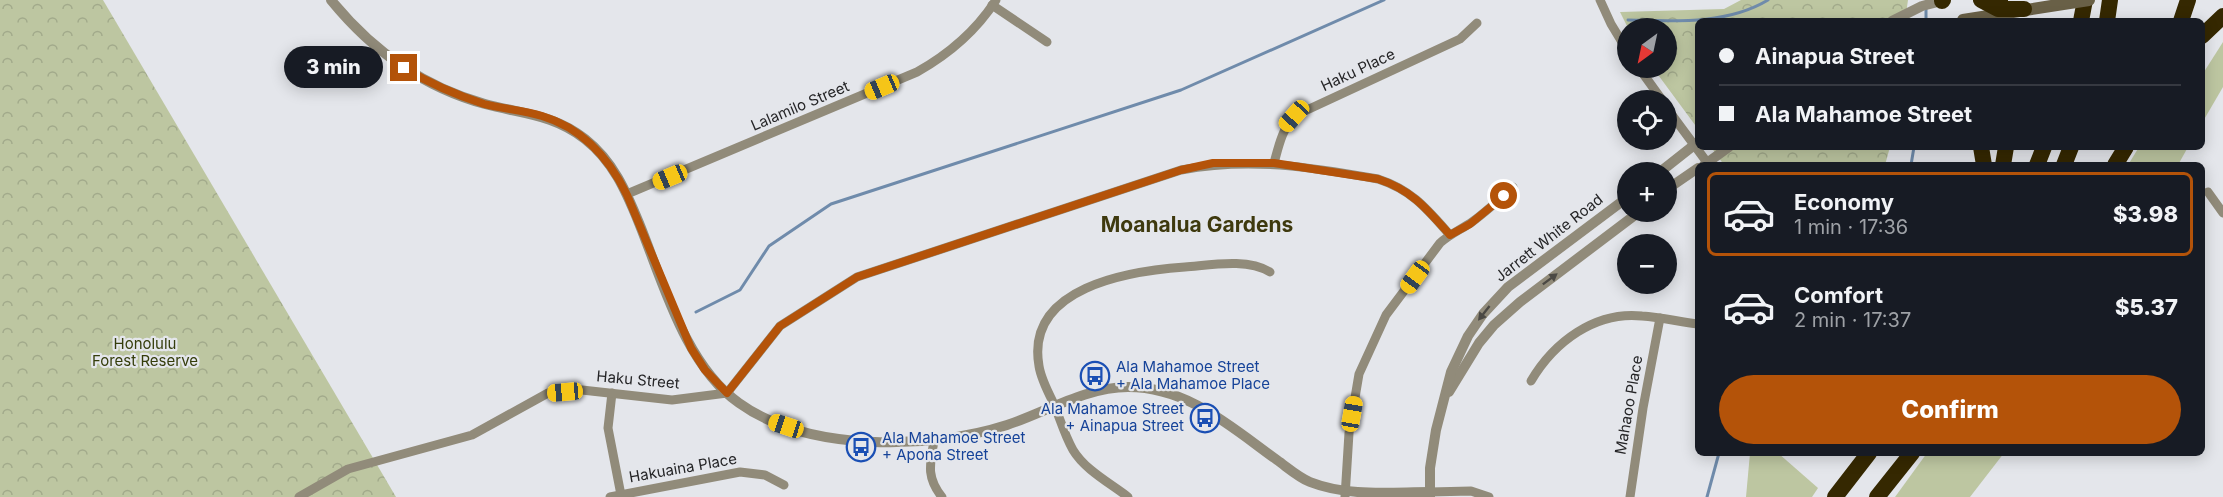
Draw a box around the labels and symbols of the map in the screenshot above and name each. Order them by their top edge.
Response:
north arrow [1617,18,1677,78]
street label: Haku Place [1318,44,1398,95]
callout: 3 min [284,47,383,89]
route end [390,54,417,81]
car [862,72,902,102]
street label: Lalamilo Street [748,76,852,135]
car [1275,97,1313,135]
car [650,162,690,192]
route start [1490,182,1517,209]
street label: Jarrett White Road [1491,190,1607,286]
district label: Moanalua Gardens [1101,212,1293,237]
car [1397,257,1433,297]
one-way arrow [1543,273,1558,285]
one-way arrow [1479,305,1491,320]
park label: Honolulu Forest Reserve [92,334,198,370]
street label: Mahaoo Place [1610,354,1647,456]
place label: Ala Mahamoe Street + Ala Mahamoe Place [1116,357,1270,393]
bus stop icon: Ala Mahamoe Street + Ala Mahamoe Place [1079,360,1111,392]
street label: Haku Street [596,366,680,393]
car [546,381,584,403]
car [1340,395,1364,433]
place label: Ala Mahamoe Street + Ainapua Street [1041,399,1184,435]
bus stop icon: Ala Mahamoe Street + Ainapua Street [1189,402,1221,434]
car [766,412,806,440]
place label: Ala Mahamoe Street + Apona Street [882,428,1025,464]
bus stop icon: Ala Mahamoe Street + Apona Street [845,431,877,463]
street label: Hakuaina Place [627,449,738,486]

